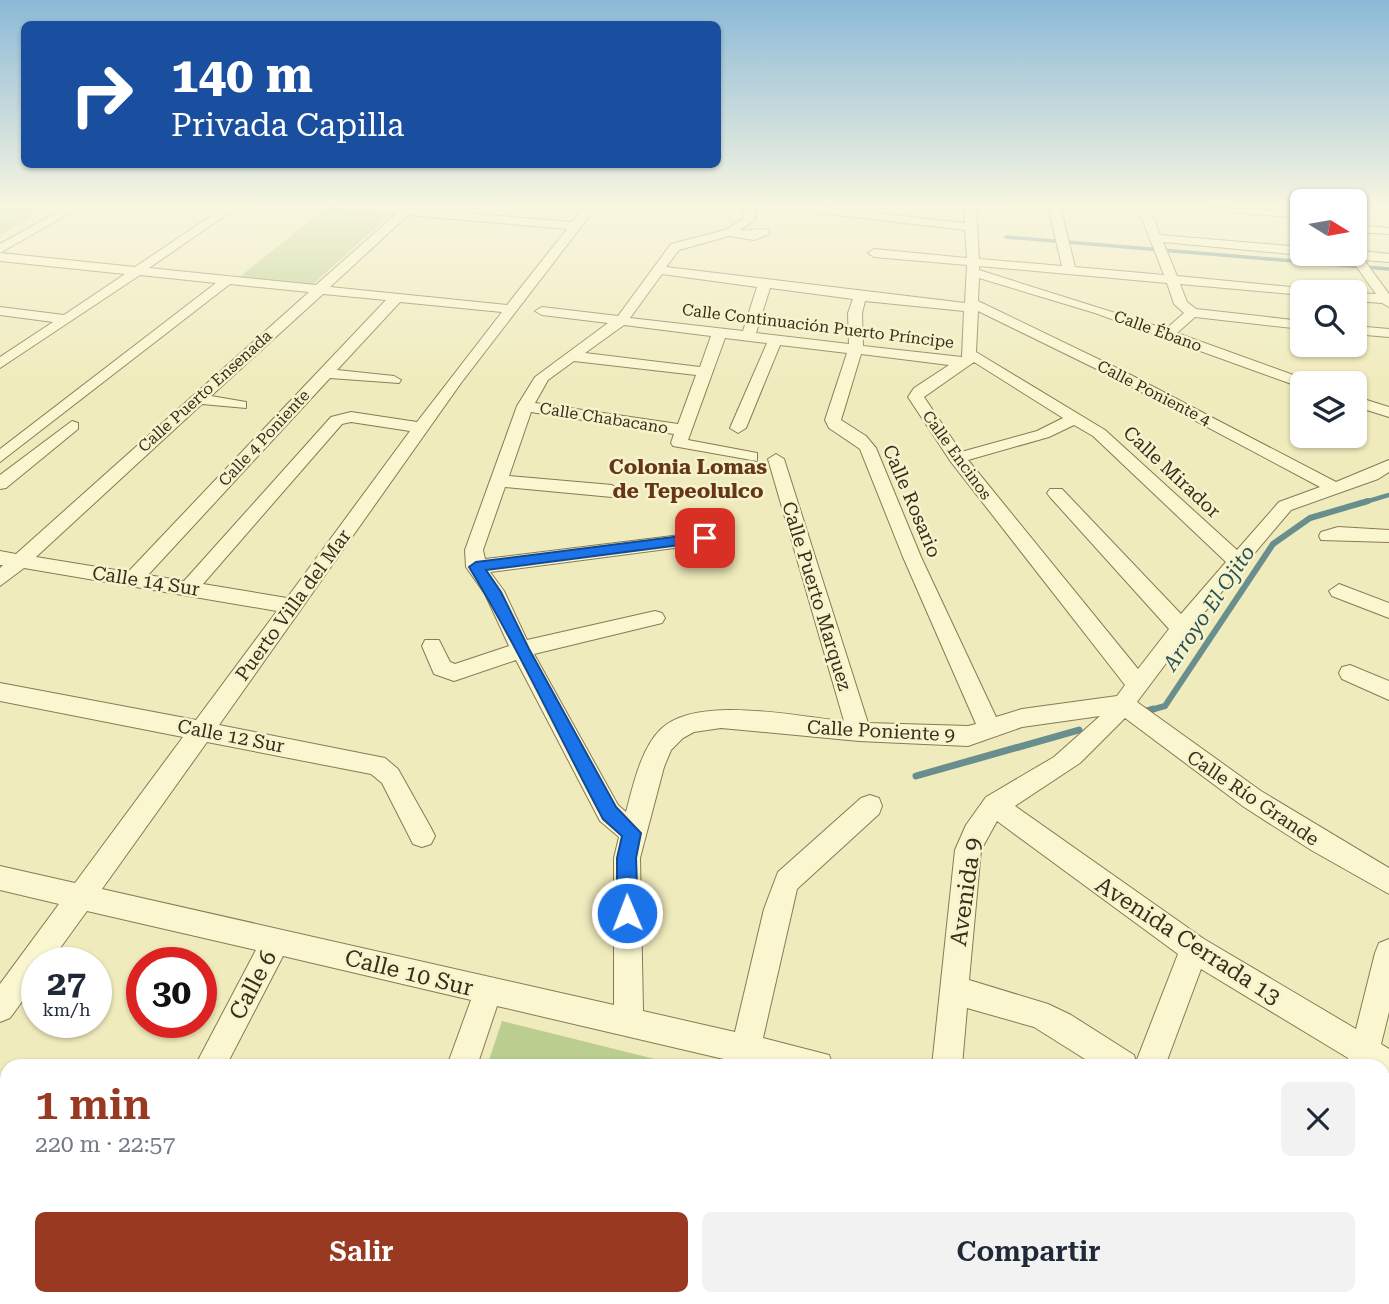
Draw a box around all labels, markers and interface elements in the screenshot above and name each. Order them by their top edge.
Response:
text: 140 m [171,47,313,104]
icon: right [56,49,147,140]
text: Privada Capilla [171,106,404,144]
north arrow [1290,189,1367,266]
map controls [1290,189,1367,448]
button: search [1290,280,1367,357]
street label: Calle Continuación Puerto Príncipe [681,300,955,352]
street label: Calle Ébano [1111,306,1205,356]
street label: Calle Puerto Ensenada [134,326,276,456]
street label: Calle Poniente 4 [1094,356,1214,430]
button: layers [1290,371,1367,448]
street label: Calle 4 Poniente [215,386,314,490]
street label: Calle Chabacano [538,398,670,438]
street label: Calle Encinos [918,407,996,503]
street label: Calle Mirador [1119,421,1225,523]
street label: Calle Rosario [878,441,946,561]
district label: Colonia Lomas de Tepeolulco [609,455,767,503]
street label: Calle Puerto Marquez [777,499,857,693]
pin [675,508,735,568]
icon: arrive [686,519,724,557]
street label: Puerto Villa del Mar [230,525,356,685]
water label: Arroyo El Ojito [1157,541,1260,677]
street label: Calle 14 Sur [91,561,202,601]
street label: Calle 12 Sur [176,714,287,758]
street label: Calle Poniente 9 [806,716,956,746]
street label: Calle Río Grande [1183,745,1323,851]
street label: Avenida 9 [945,836,987,948]
street label: Avenida Cerrada 13 [1090,871,1286,1011]
position arrow [590,876,664,950]
street label: Calle 10 Sur [342,944,476,1002]
street label: Calle 6 [224,946,282,1024]
speed limit sign: 30 [126,947,217,1038]
text: 27 [47,963,86,1004]
text: km/h [42,999,91,1020]
text: 1 min [35,1080,151,1129]
button: close [1281,1082,1355,1156]
text: 220 m · 22:57 [35,1131,175,1158]
button: Salir [35,1212,688,1292]
button: Compartir [702,1212,1355,1292]

